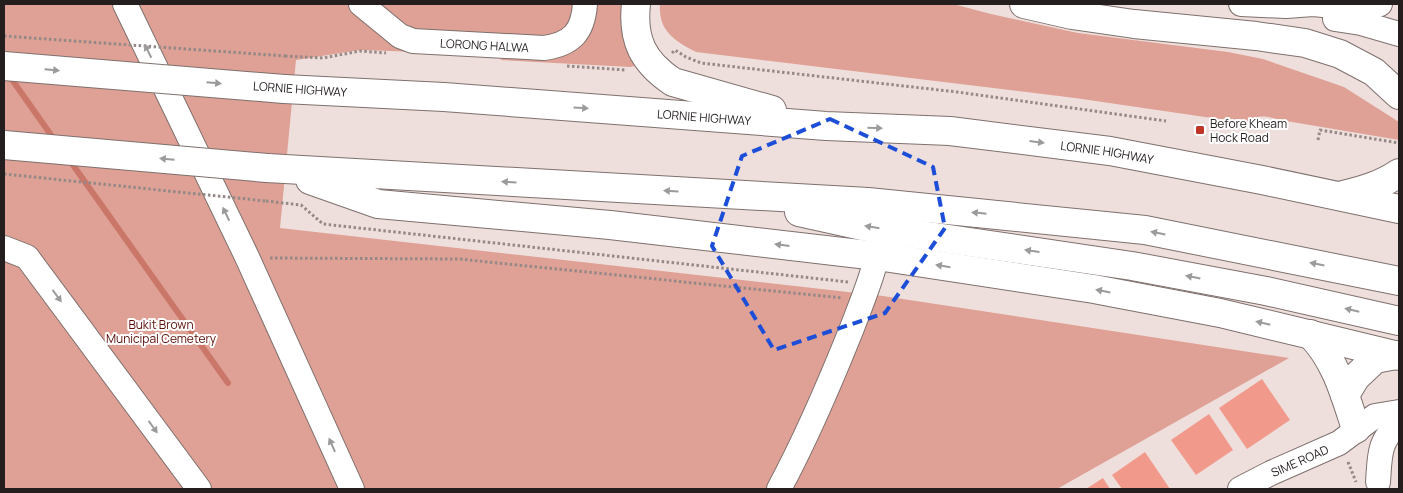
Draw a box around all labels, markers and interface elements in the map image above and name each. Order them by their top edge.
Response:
street label: LORONG HALWA [440,34,530,56]
one-way arrow [144,44,152,58]
one-way arrow [45,66,61,74]
street label: LORNIE HIGHWAY [253,77,348,101]
one-way arrow [207,79,223,87]
one-way arrow [573,105,589,113]
street label: LORNIE HIGHWAY [656,105,752,129]
place label: Before Kheam Hock Road [1210,115,1287,146]
one-way arrow [867,124,883,132]
marker: Before Kheam Hock Road [1194,124,1206,136]
street label: LORNIE HIGHWAY [1060,136,1156,168]
one-way arrow [1029,138,1045,146]
one-way arrow [158,155,174,163]
one-way arrow [500,178,516,186]
one-way arrow [663,187,679,195]
one-way arrow [221,206,230,221]
one-way arrow [971,209,987,217]
one-way arrow [863,223,879,231]
one-way arrow [1149,228,1165,236]
one-way arrow [773,241,789,249]
one-way arrow [1024,247,1040,255]
one-way arrow [1310,260,1325,268]
one-way arrow [934,261,950,269]
one-way arrow [1185,273,1200,281]
one-way arrow [1095,286,1111,294]
one-way arrow [52,289,62,303]
one-way arrow [1344,306,1359,314]
park label: Bukit Brown Municipal Cemetery [106,316,217,347]
one-way arrow [1255,319,1270,327]
one-way arrow [148,420,158,434]
one-way arrow [327,438,335,452]
street label: SIME ROAD [1268,440,1331,481]

